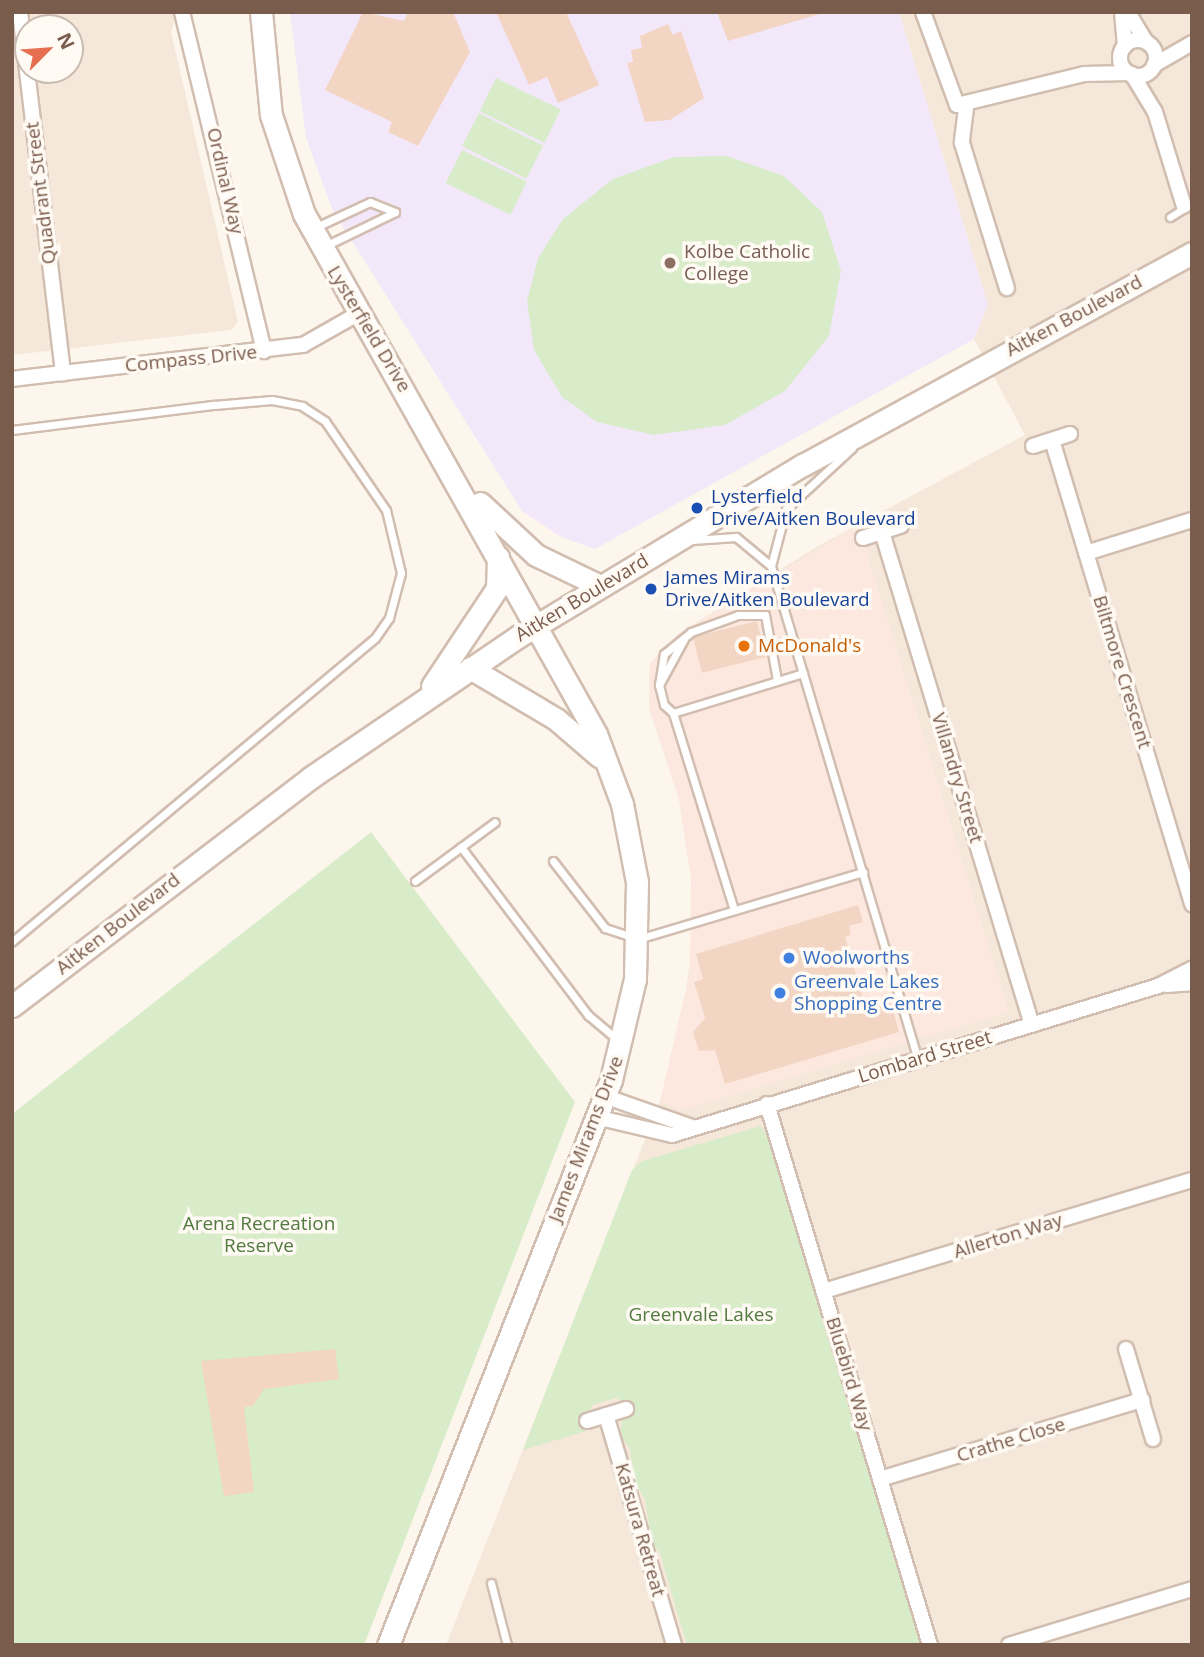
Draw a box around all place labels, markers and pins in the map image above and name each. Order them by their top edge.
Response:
place label: Kolbe Catholic College [684,241,810,285]
marker: Kolbe Catholic College [662,255,678,271]
place label: Lysterfield Drive/Aitken Boulevard [711,486,916,530]
marker: Lysterfield Drive/Aitken Boulevard [689,500,705,516]
place label: James Mirams Drive/Aitken Boulevard [665,567,870,611]
marker: James Mirams Drive/Aitken Boulevard [643,581,659,597]
place label: McDonald's [758,635,861,657]
marker: McDonald's [736,638,752,654]
place label: Woolworths [803,947,910,969]
marker: Woolworths [781,950,797,966]
place label: Greenvale Lakes Shopping Centre [794,971,942,1015]
marker: Greenvale Lakes Shopping Centre [772,985,788,1001]

